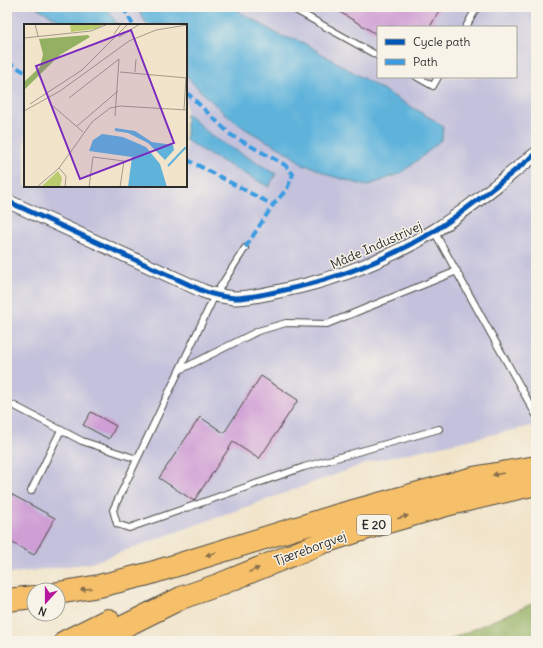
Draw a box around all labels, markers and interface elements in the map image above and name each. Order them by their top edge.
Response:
inset map [24,24,187,187]
legend [377,26,517,78]
text: Cycle path [413,34,470,49]
text: Path [413,54,438,69]
street label: Måde Industrivej [328,218,425,273]
one-way arrow [492,471,504,477]
one-way arrow [397,514,409,520]
road number: E 20 [357,515,391,535]
street label: Tjæreborgvej [272,528,349,569]
one-way arrow [205,551,217,557]
one-way arrow [248,566,260,572]
north arrow [26,582,66,622]
one-way arrow [80,586,92,592]
text: N [36,603,48,619]

